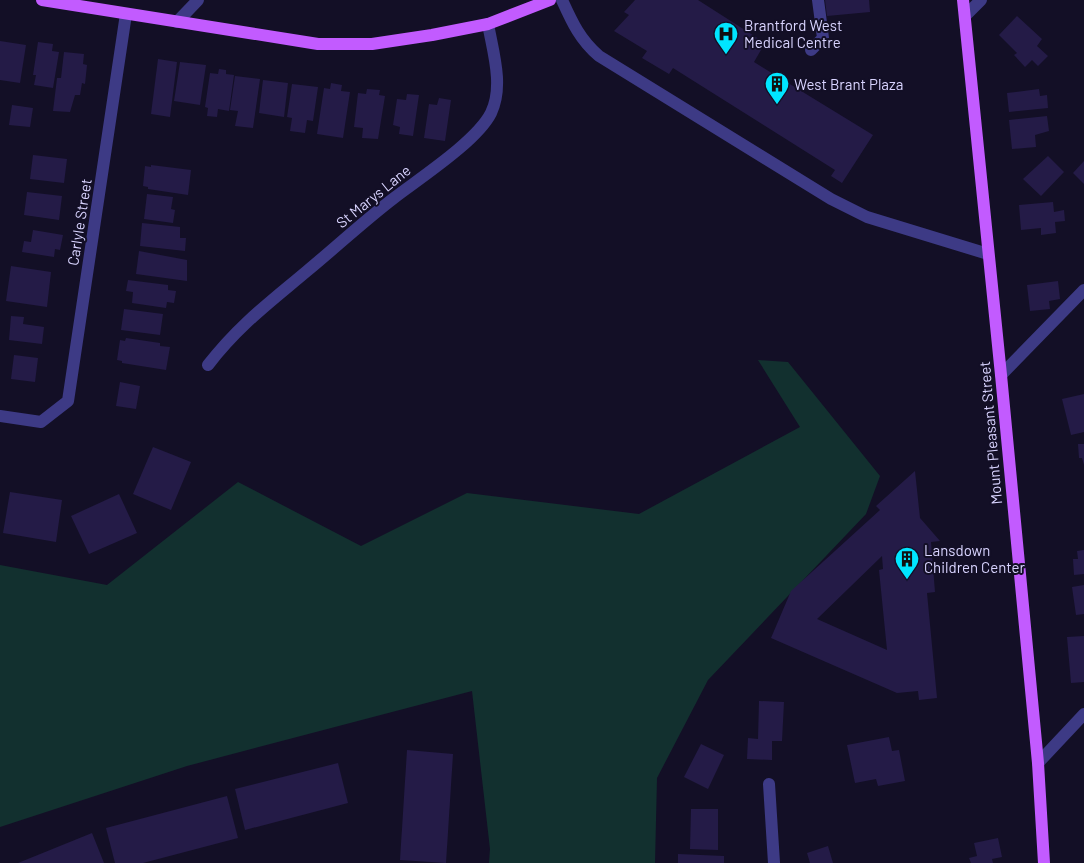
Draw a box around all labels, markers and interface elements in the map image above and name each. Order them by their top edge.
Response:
place label: Brantford West Medical Centre [744,16,842,51]
hospital icon: Brantford West Medical Centre [713,21,739,55]
building icon: West Brant Plaza [764,71,790,105]
place label: West Brant Plaza [794,75,903,93]
street label: St Marys Lane [332,161,414,231]
street label: Carlyle Street [63,177,95,267]
street label: Mount Pleasant Street [975,361,1005,505]
place label: Lansdown Children Center [924,541,1026,576]
building icon: Lansdown Children Center [894,546,920,580]

